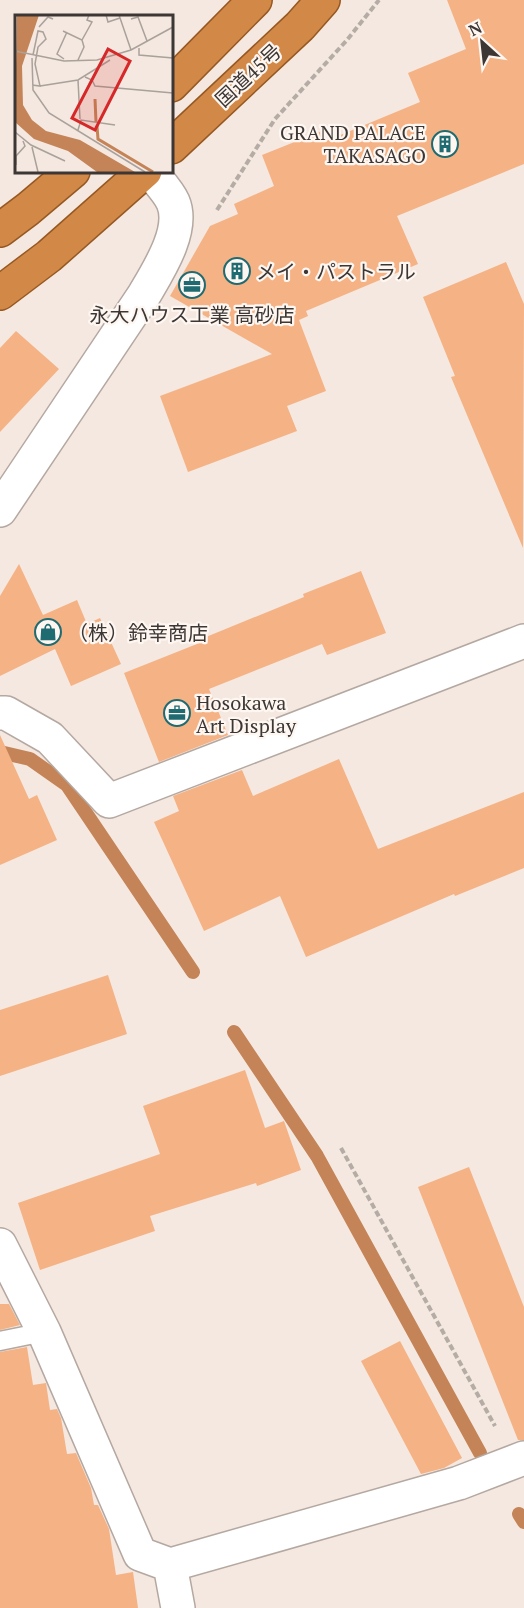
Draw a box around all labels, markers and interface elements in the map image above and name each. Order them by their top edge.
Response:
north arrow [452,12,512,72]
inset map [15,15,172,172]
text: N [465,16,486,41]
street label: 国道45号 [209,37,287,113]
place label: GRAND PALACE TAKASAGO [280,119,426,169]
building icon: GRAND PALACE TAKASAGO [430,129,460,159]
building icon: メイ・パストラル [222,256,252,286]
place label: メイ・パストラル [256,258,416,285]
office icon: 永大ハウス工業 高砂店 [177,270,207,300]
place label: 永大ハウス工業 高砂店 [90,301,294,328]
shop icon: （株）鈴幸商店 [33,617,63,647]
place label: （株）鈴幸商店 [68,619,208,646]
place label: Hosokawa Art Display [196,689,297,739]
office icon: Hosokawa Art Display [162,698,192,728]

